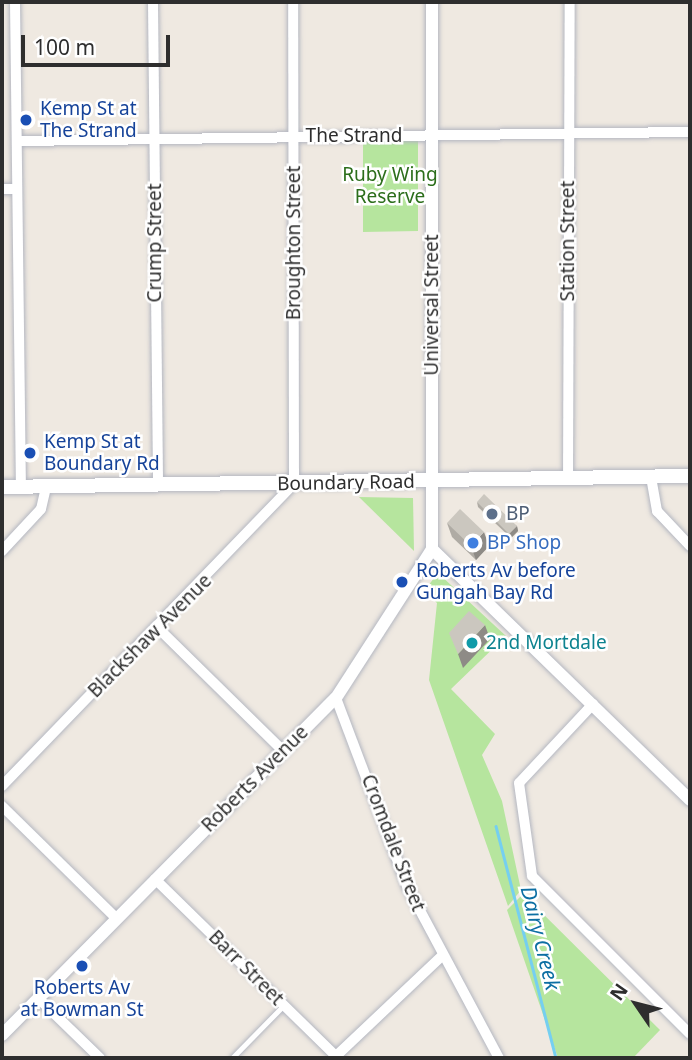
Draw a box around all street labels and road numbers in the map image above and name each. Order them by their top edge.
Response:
street label: The Strand [306,125,402,147]
street label: Broughton Street [283,166,305,320]
street label: Station Street [557,181,579,301]
street label: Crump Street [144,183,166,303]
street label: Universal Street [421,234,443,376]
street label: Boundary Road [277,470,415,496]
street label: Blackshaw Avenue [84,570,216,702]
street label: Roberts Avenue [197,721,313,837]
street label: Cromdale Street [356,771,430,915]
street label: Barr Street [204,926,288,1010]

